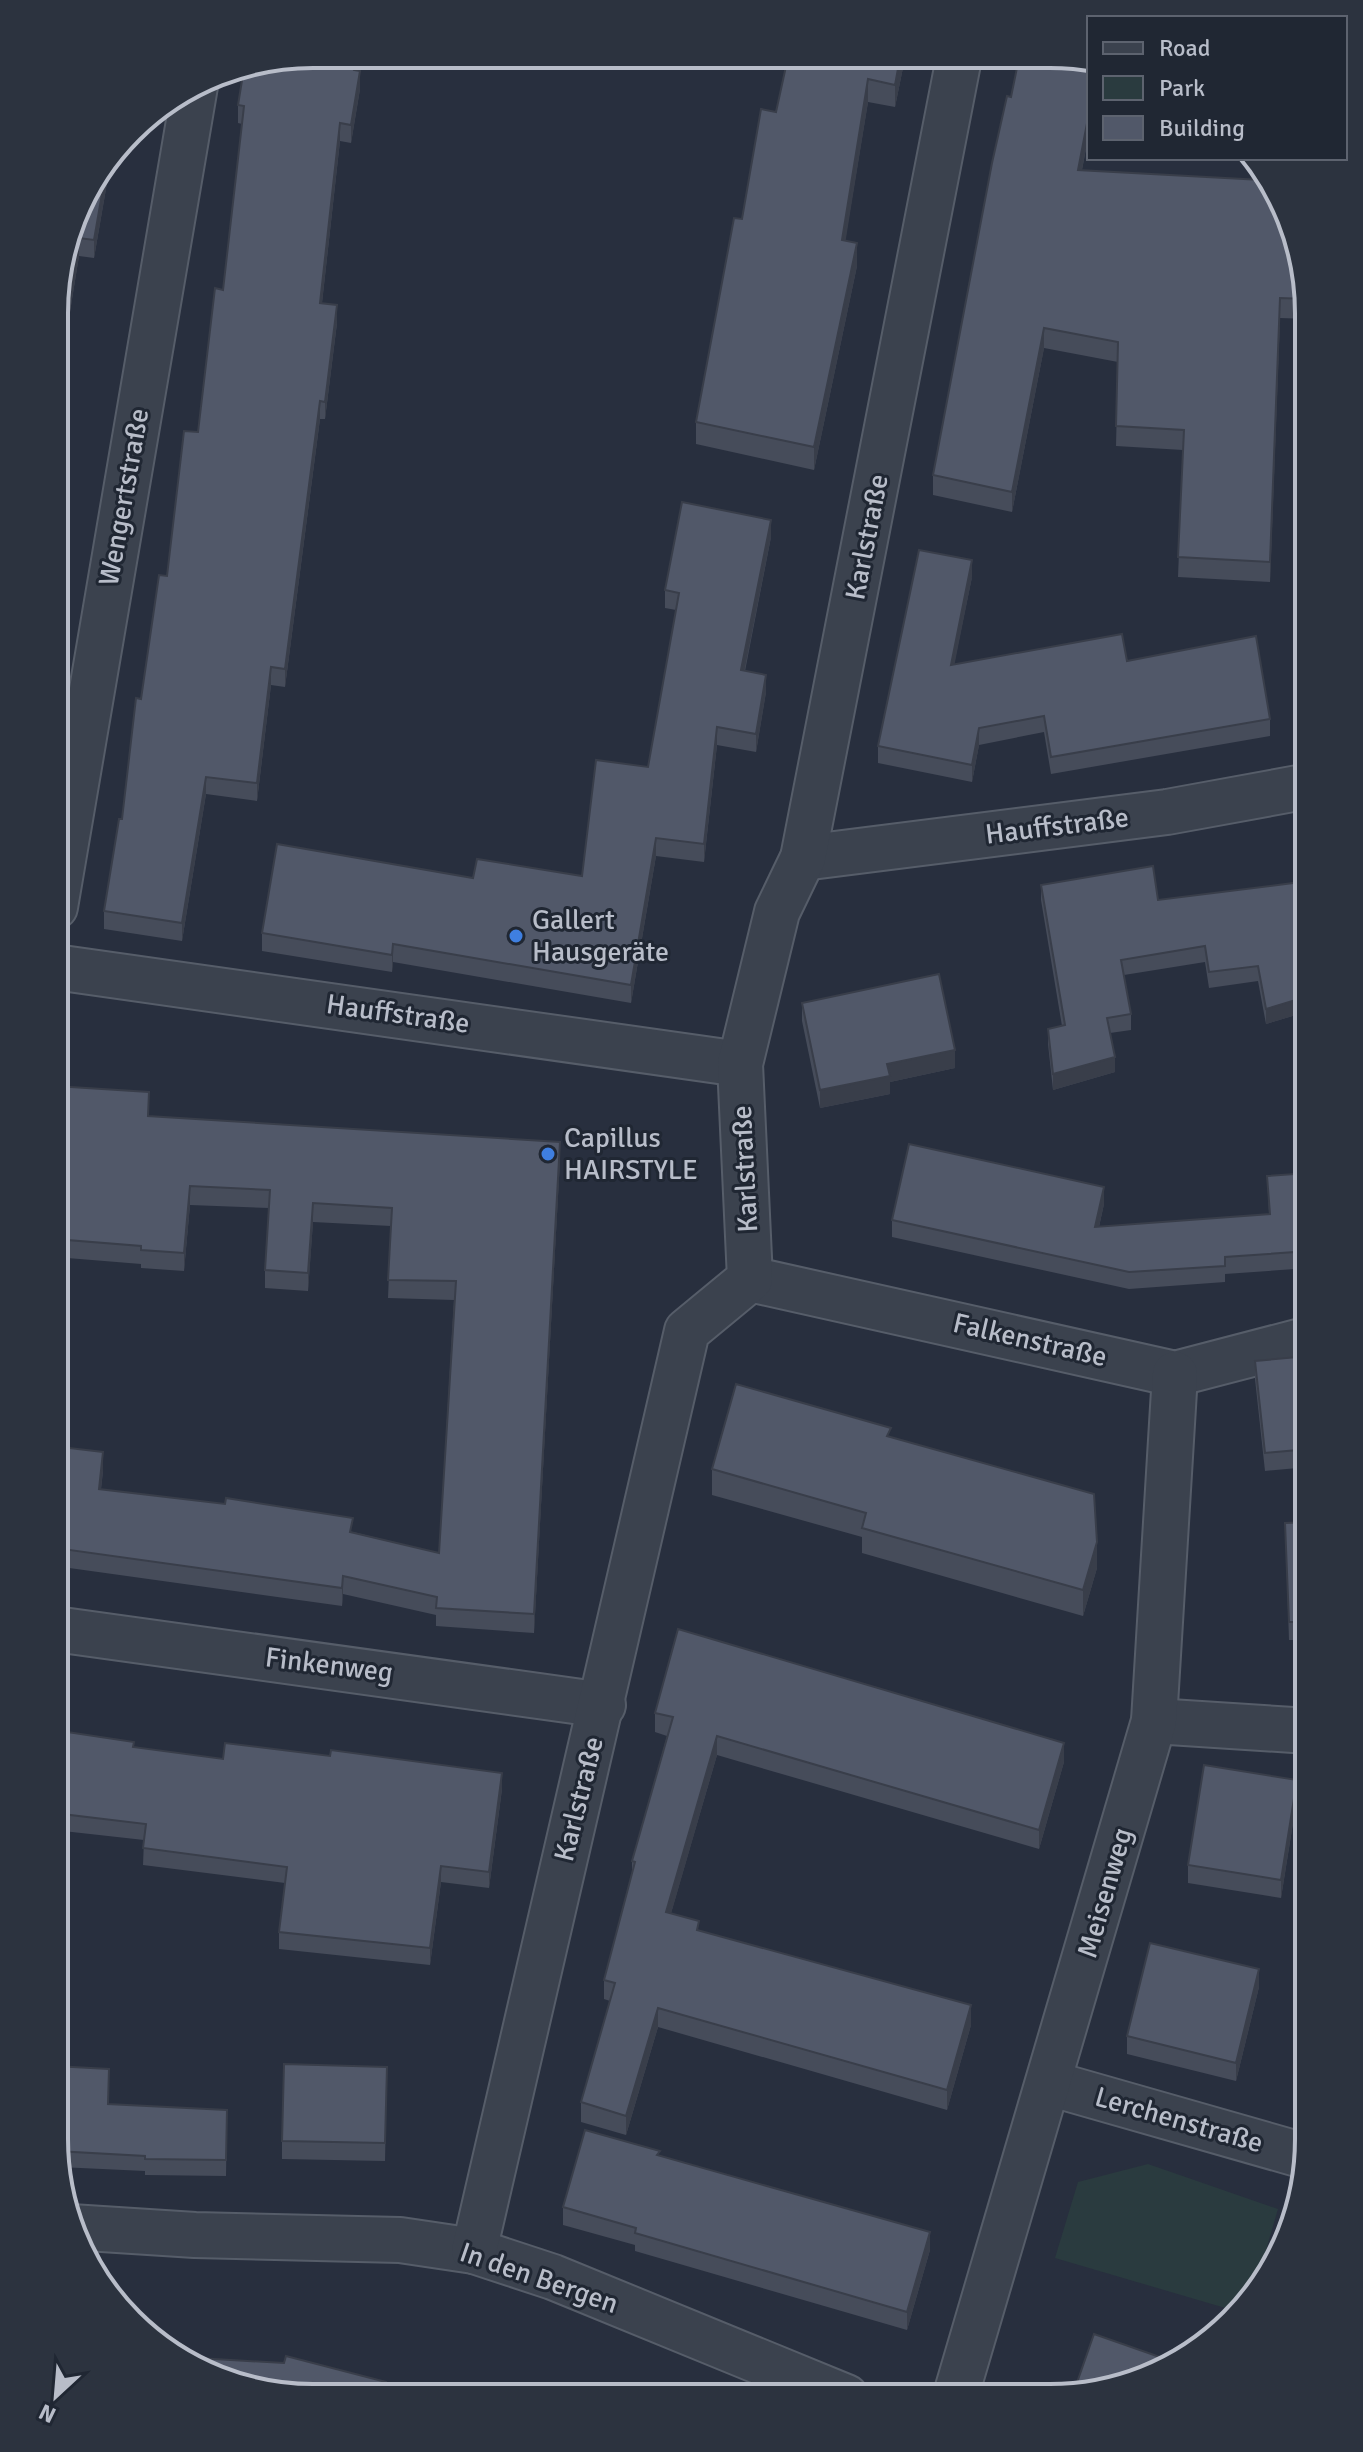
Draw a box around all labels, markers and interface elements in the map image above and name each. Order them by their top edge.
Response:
legend [1087,16,1347,160]
text: Road [1159,33,1210,63]
text: Park [1159,73,1205,103]
text: Building [1159,113,1245,143]
street label: Wengertstraße [92,406,156,588]
street label: Karlstraße [838,471,896,603]
street label: Hauffstraße [983,800,1131,852]
place label: Gallert Hausgeräte [532,903,669,969]
marker: Gallert Hausgeräte [507,927,525,945]
street label: Hauffstraße [324,987,472,1041]
street label: Karlstraße [725,1105,765,1233]
place label: Capillus HAIRSTYLE [564,1121,698,1187]
marker: Capillus HAIRSTYLE [539,1145,557,1163]
street label: Falkenstraße [950,1306,1110,1374]
street label: Finkenweg [263,1640,395,1690]
street label: Karlstraße [547,1733,611,1865]
street label: Meisenweg [1070,1824,1140,1962]
street label: Lerchenstraße [1091,2080,1267,2160]
street label: In den Bergen [455,2235,623,2321]
north arrow [16,2356,96,2436]
text: N [35,2398,60,2429]

